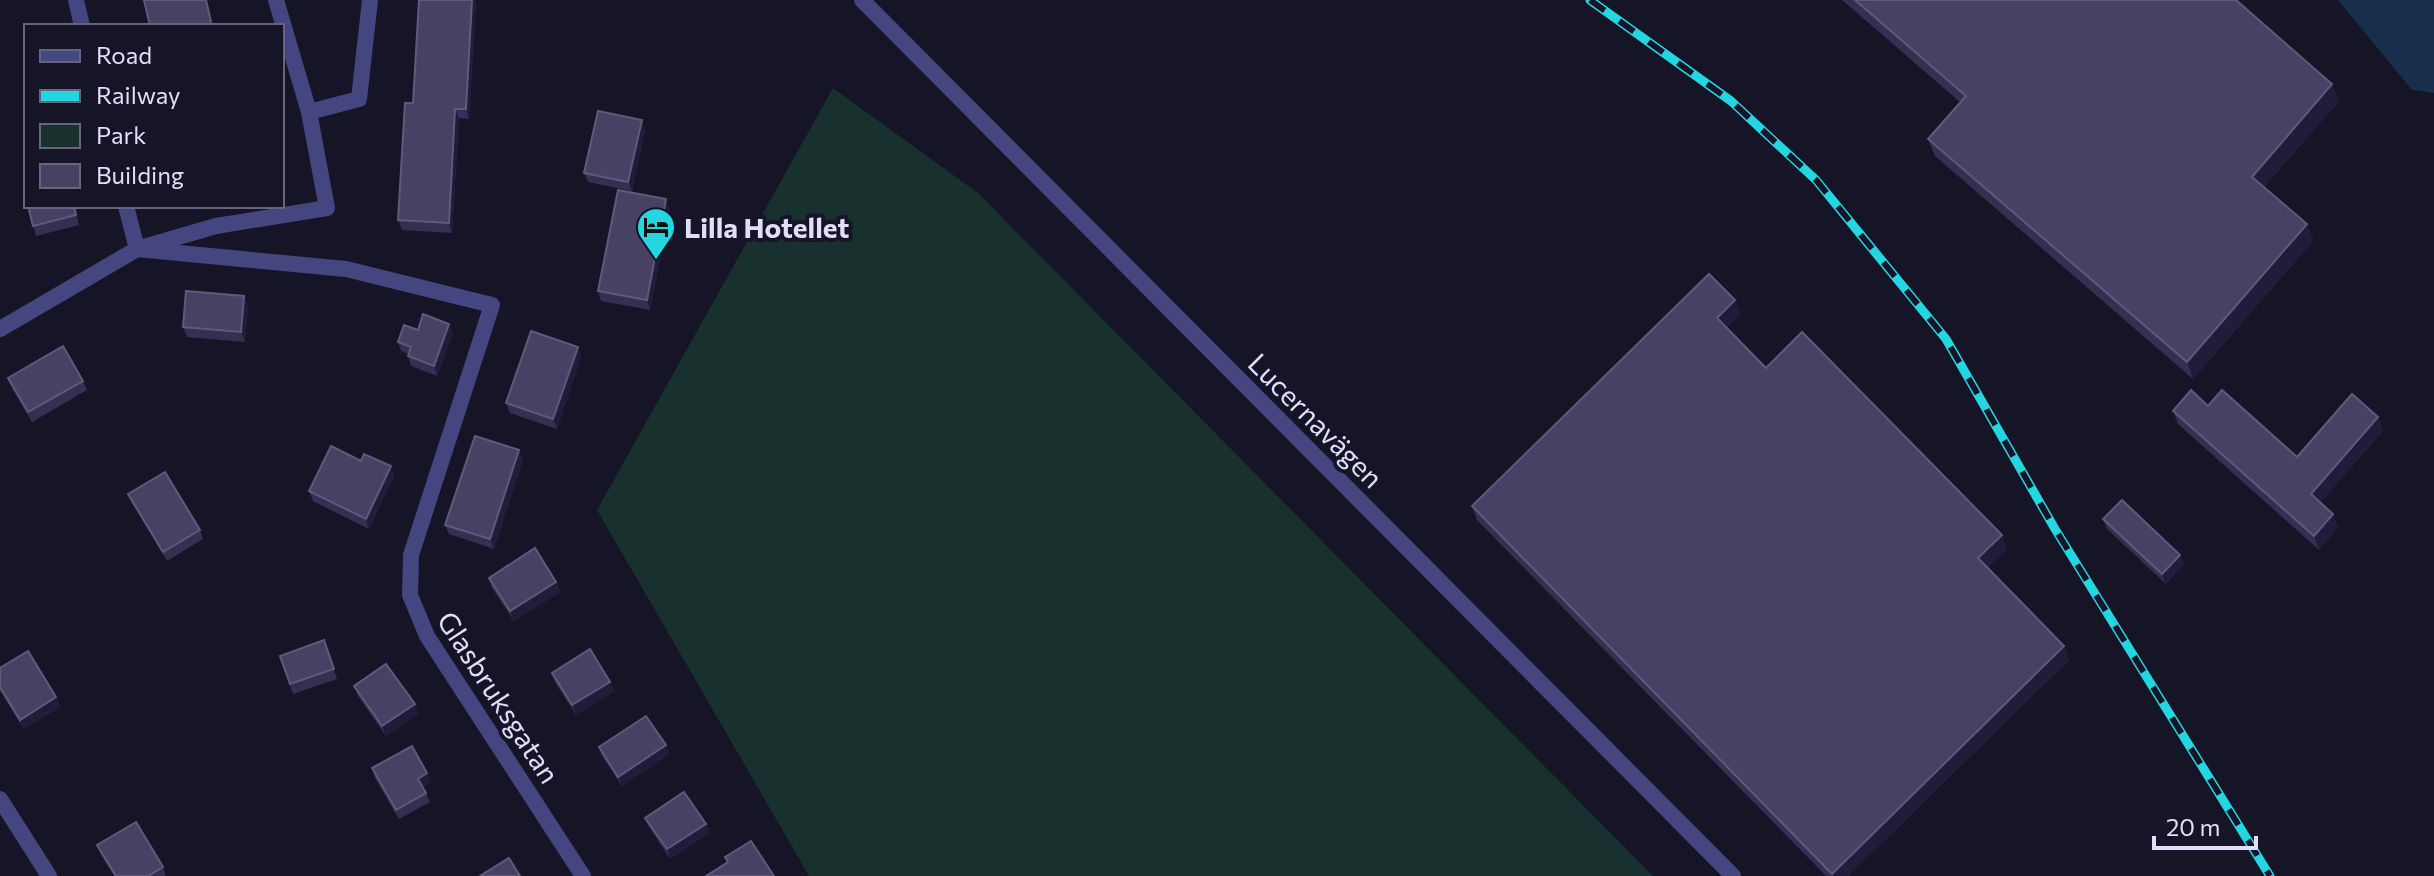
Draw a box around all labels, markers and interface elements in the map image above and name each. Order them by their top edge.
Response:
legend [24,24,284,208]
text: Road [96,40,152,69]
text: Railway [96,80,181,109]
text: Park [96,120,146,149]
text: Building [96,160,184,189]
hotel icon: Lilla Hotellet [635,206,677,261]
place label: Lilla Hotellet [684,210,849,244]
street label: Lucernavägen [1242,346,1390,494]
street label: Glasbruksgatan [431,605,567,789]
scale bar [2154,800,2256,850]
text: 20 m [2166,812,2220,841]

